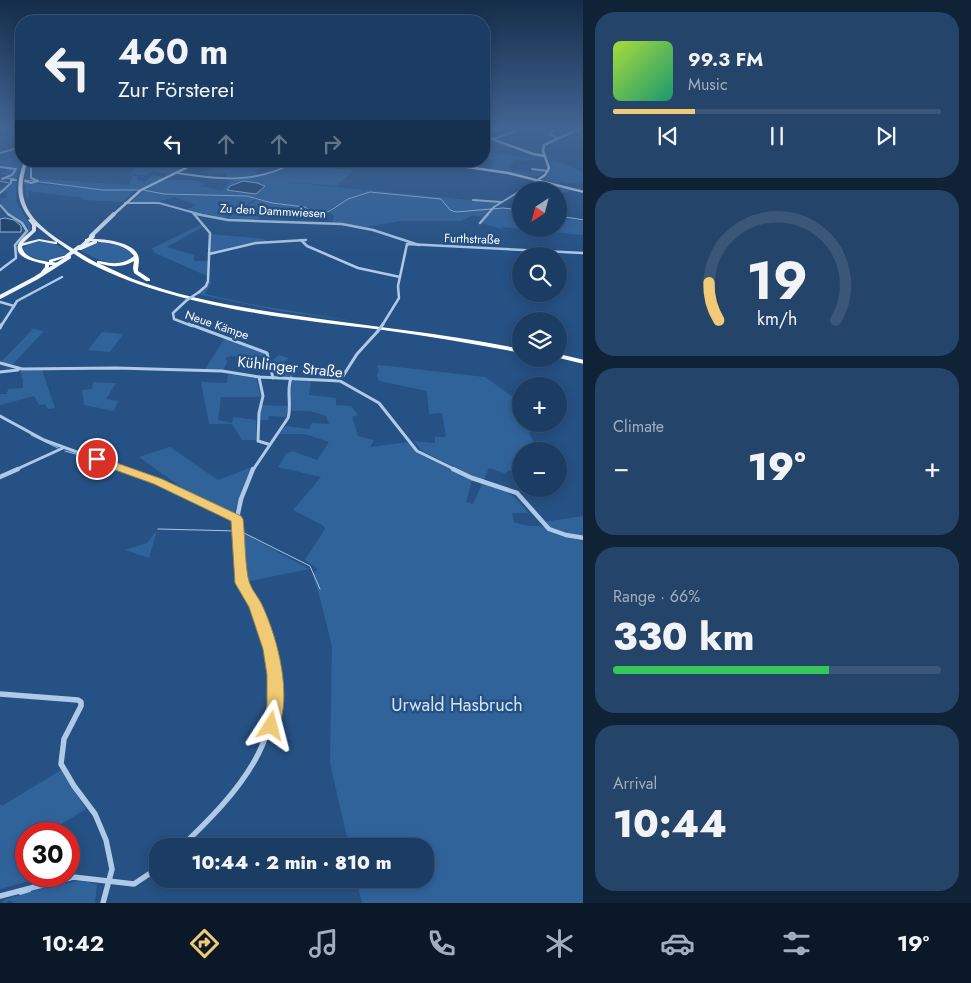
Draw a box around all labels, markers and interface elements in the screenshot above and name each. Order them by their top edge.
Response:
text: 460 m [118,27,228,77]
icon: left [35,35,100,100]
text: 99.3 FM [688,46,763,73]
text: Zur Försterei [118,73,235,105]
text: Music [688,73,728,96]
icon: previous [654,122,682,150]
icon: pause [763,122,791,150]
icon: next [872,122,900,150]
icon: left [159,130,187,158]
icon: ahead [212,130,240,158]
icon: ahead [265,130,293,158]
icon: right [318,130,346,158]
north arrow [512,182,568,238]
map controls [512,182,567,497]
street label: Zu den Dammwiesen [219,199,327,223]
street label: Furthstraße [444,229,500,249]
text: 19 [746,243,808,319]
button: search [512,247,567,302]
street label: Neue Kämpe [183,306,251,344]
text: km/h [757,306,797,332]
button: layers [512,312,567,367]
street label: Kühlinger Straße [236,351,344,383]
button: + [512,377,567,432]
text: Climate [613,415,664,438]
pin [76,438,118,480]
text: 19° [748,439,806,494]
button: − [512,442,567,497]
icon: arrive [83,445,111,473]
text: − [613,447,630,488]
text: + [924,447,941,488]
text: Range · 66% [613,585,700,608]
text: 330 km [613,609,754,664]
park label: Urwald Hasbruch [391,692,523,718]
position arrow [244,699,296,751]
text: Arrival [613,772,657,795]
text: 10:44 [613,796,727,851]
speed limit sign: 30 [15,822,80,887]
text: 10:44 · 2 min · 810 m [191,849,392,876]
icon: directions [187,926,222,961]
icon: music [306,926,341,961]
icon: phone [424,926,459,961]
icon: climate [542,926,577,961]
icon: car [660,926,695,961]
icon: filters [779,926,814,961]
text: 10:42 [42,927,104,959]
text: 19° [897,927,929,959]

